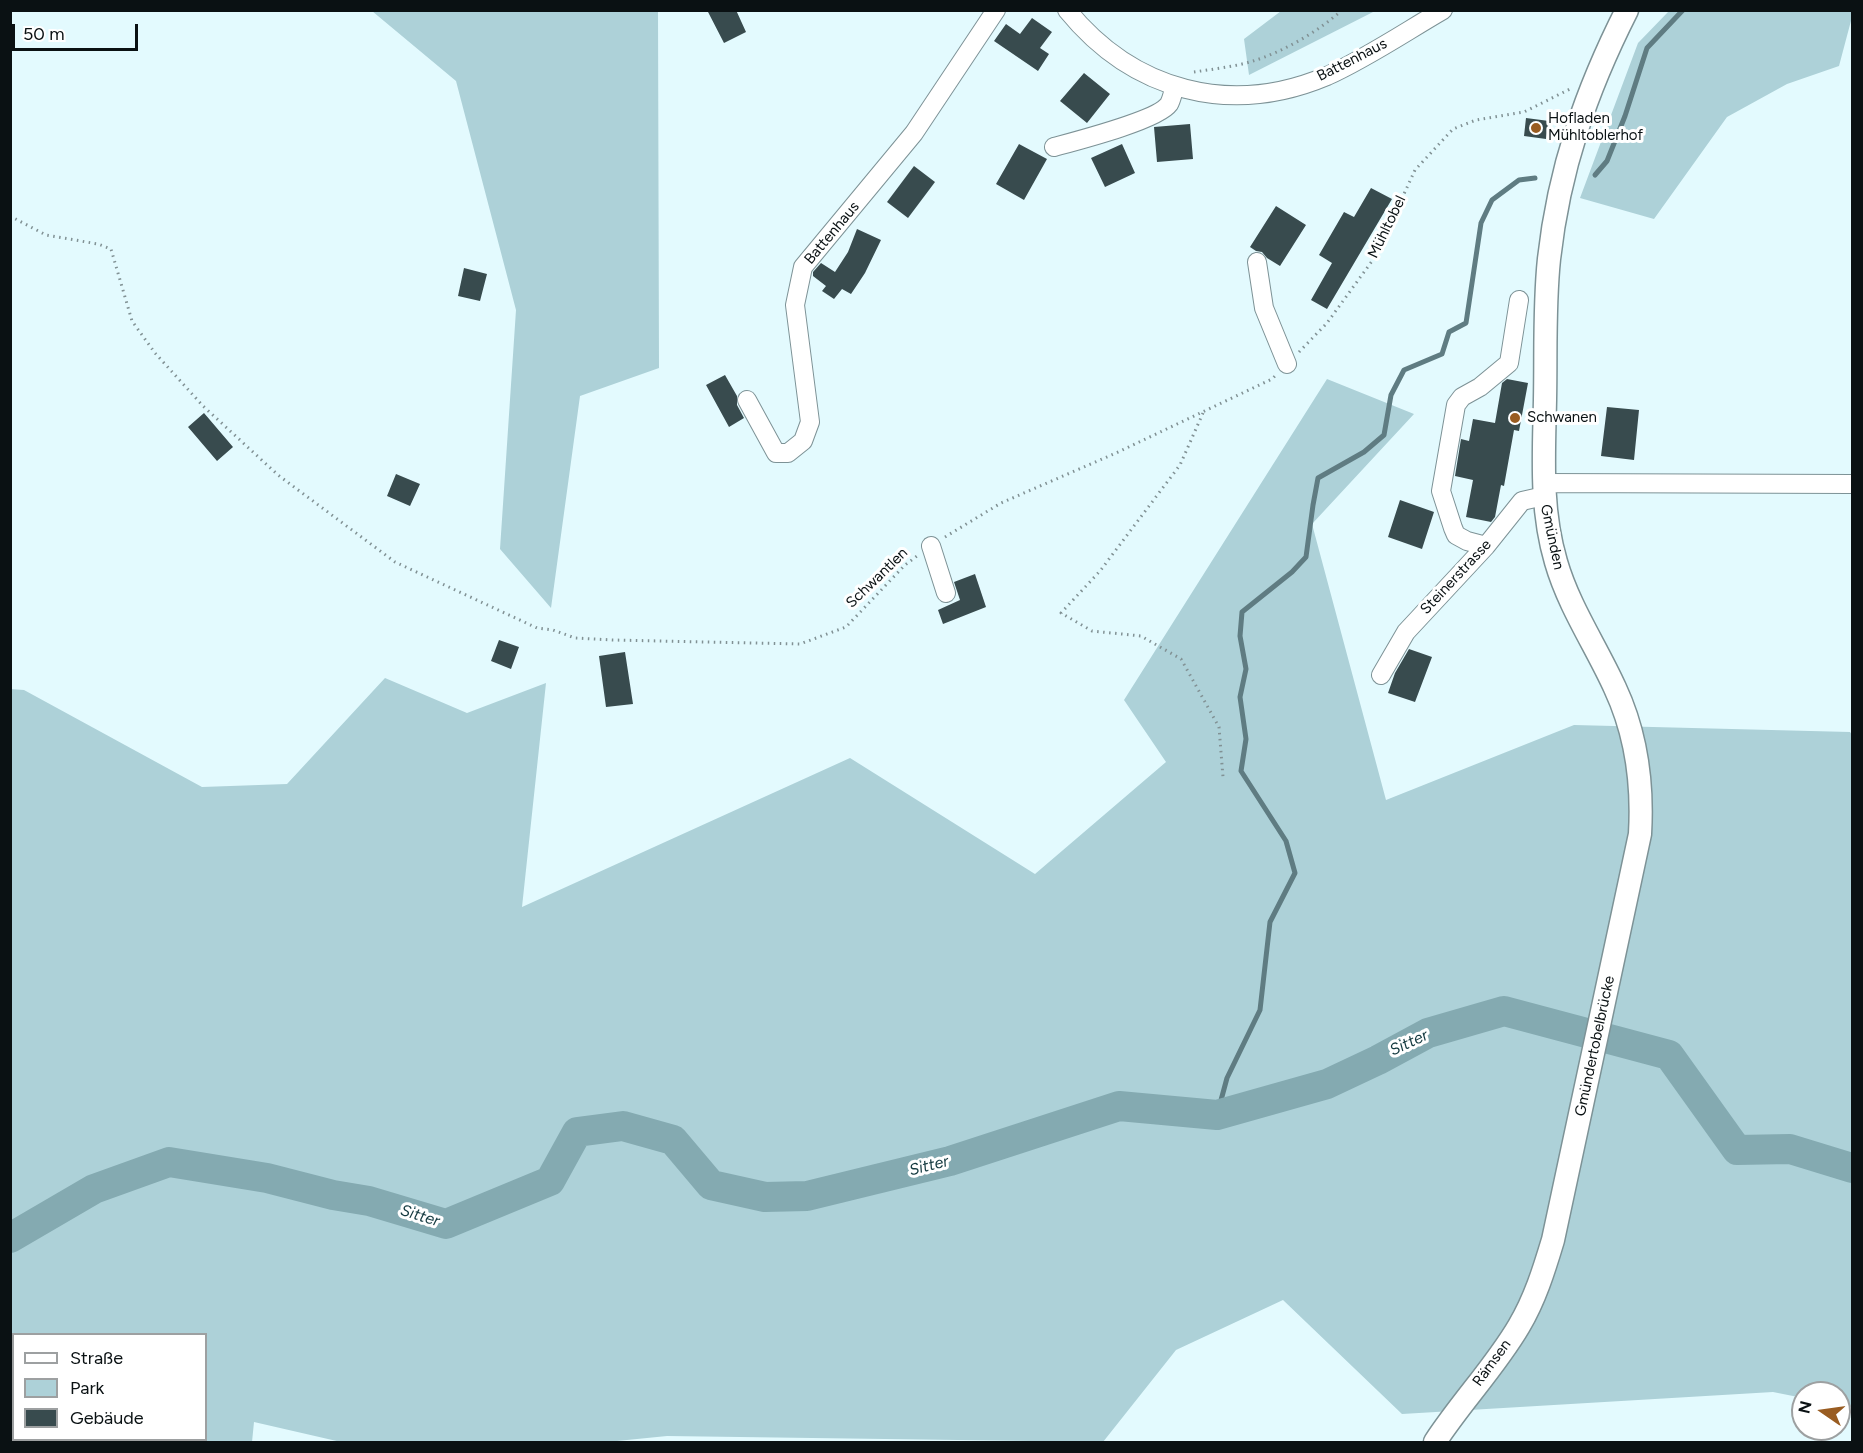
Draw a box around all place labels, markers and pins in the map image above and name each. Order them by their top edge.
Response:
place label: Hofladen Mühltoblerhof [1548,110,1643,145]
marker: Hofladen Mühltoblerhof [1529,121,1543,135]
place label: Schwanen [1527,409,1597,427]
marker: Schwanen [1508,411,1522,425]

